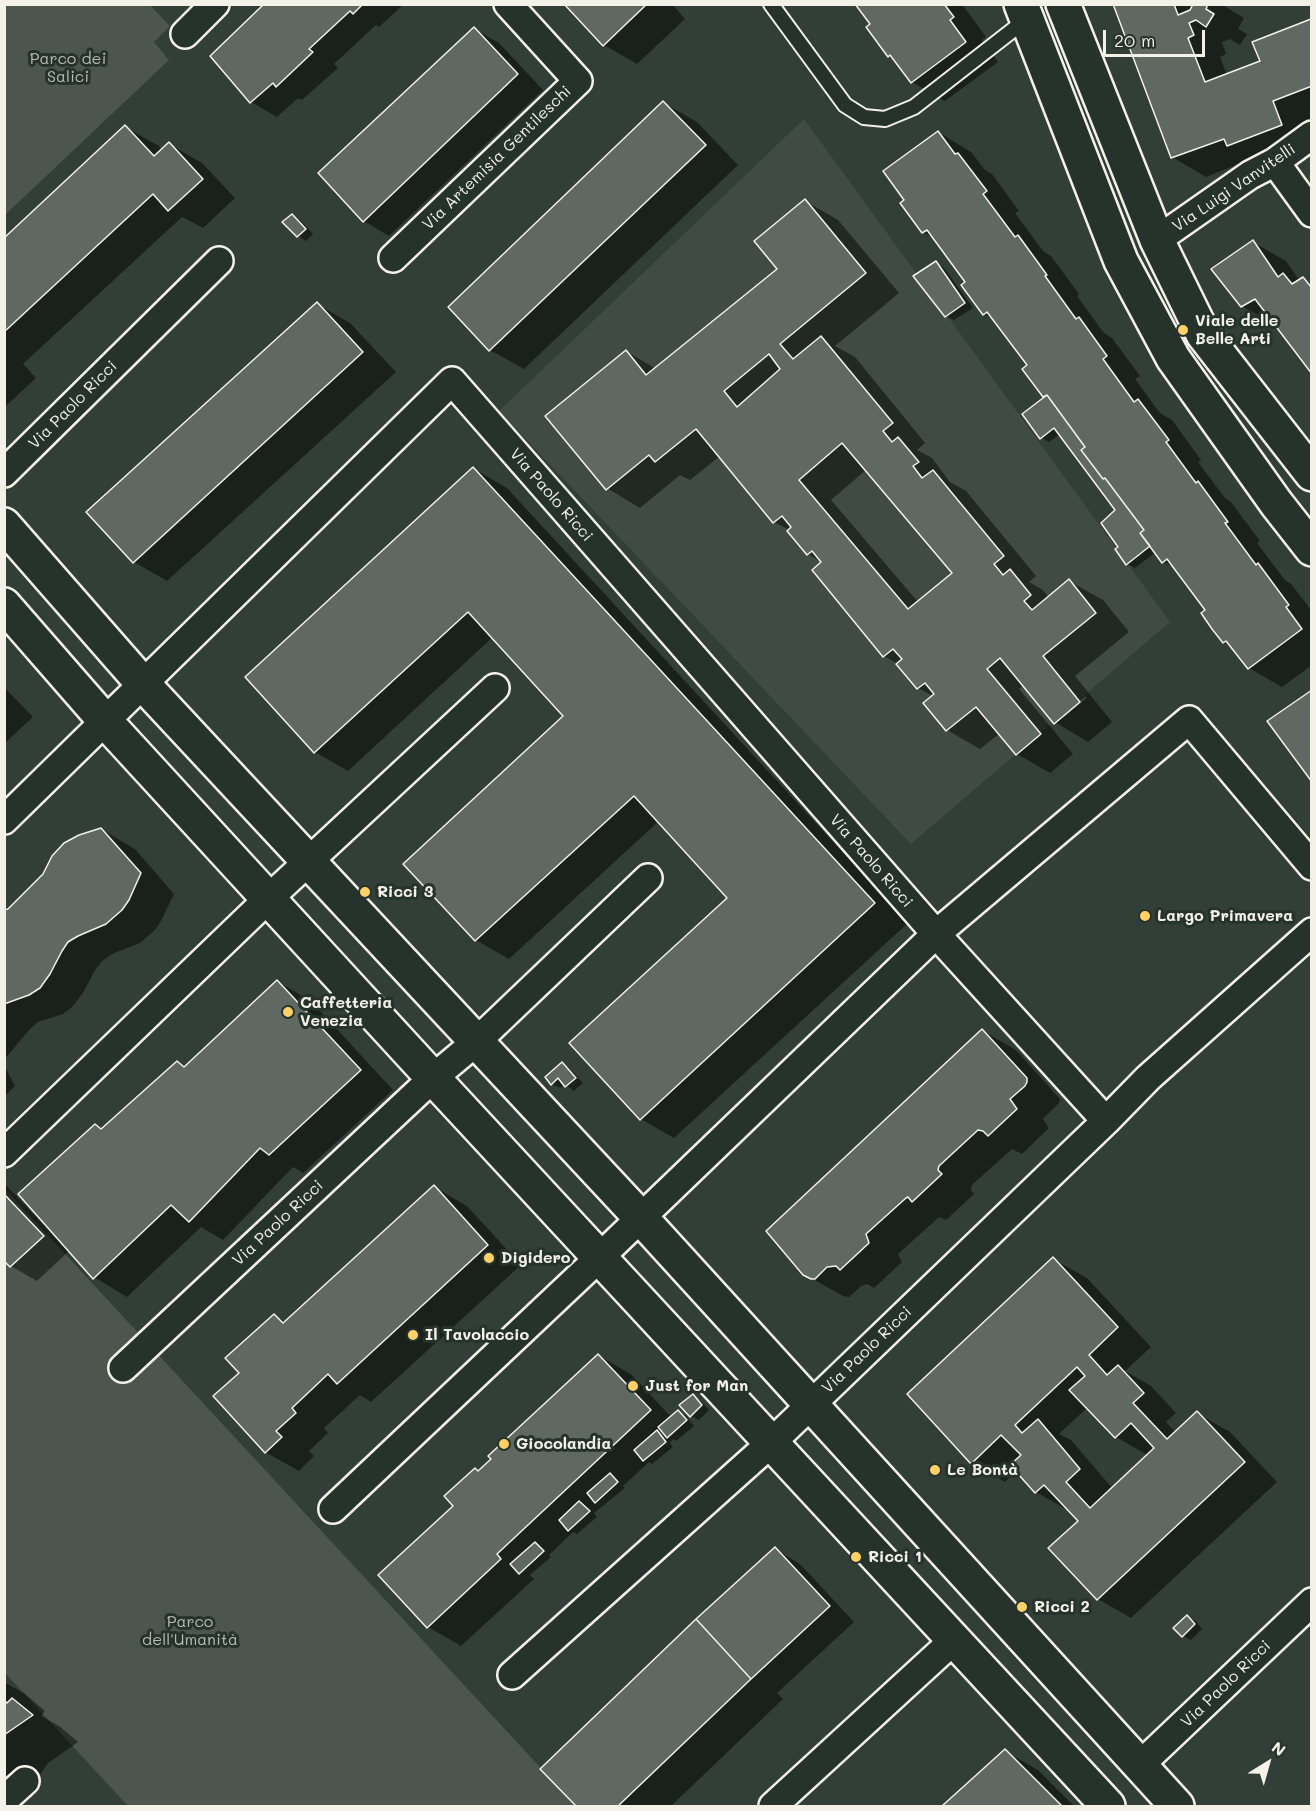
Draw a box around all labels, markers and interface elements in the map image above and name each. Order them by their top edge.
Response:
scale bar [1106,18,1208,56]
text: 20 m [1114,28,1155,52]
park label: Parco dei Salici [30,49,106,87]
street label: Via Artemisia Gentileschi [419,82,575,234]
street label: Via Luigi Vanvitelli [1169,140,1299,236]
place label: Viale delle Belle Arti [1195,311,1278,349]
marker: Viale delle Belle Arti [1176,323,1190,337]
street label: Via Paolo Ricci [25,357,121,453]
street label: Via Paolo Ricci [505,445,597,545]
street label: Via Paolo Ricci [825,811,917,911]
place label: Ricci 3 [377,882,433,902]
marker: Ricci 3 [358,885,372,899]
place label: Largo Primavera [1157,906,1293,926]
marker: Largo Primavera [1138,909,1152,923]
place label: Caffetteria Venezia [300,993,392,1031]
marker: Caffetteria Venezia [281,1005,295,1019]
street label: Via Paolo Ricci [229,1176,327,1270]
place label: Digidero [501,1248,571,1268]
marker: Digidero [482,1251,496,1265]
street label: Via Paolo Ricci [818,1302,916,1398]
place label: Il Tavolaccio [425,1325,529,1345]
marker: Il Tavolaccio [406,1328,420,1342]
place label: Just for Man [645,1376,748,1396]
marker: Just for Man [626,1379,640,1393]
place label: Giocolandia [516,1434,611,1454]
marker: Giocolandia [497,1437,511,1451]
place label: Le Bontà [947,1460,1018,1480]
marker: Le Bontà [928,1463,942,1477]
place label: Ricci 1 [868,1547,922,1567]
marker: Ricci 1 [849,1550,863,1564]
place label: Ricci 2 [1034,1597,1090,1617]
marker: Ricci 2 [1015,1600,1029,1614]
park label: Parco dell'Umanità [142,1612,238,1650]
street label: Via Paolo Ricci [1177,1636,1275,1732]
north arrow [1238,1733,1298,1793]
text: N [1268,1736,1290,1760]

